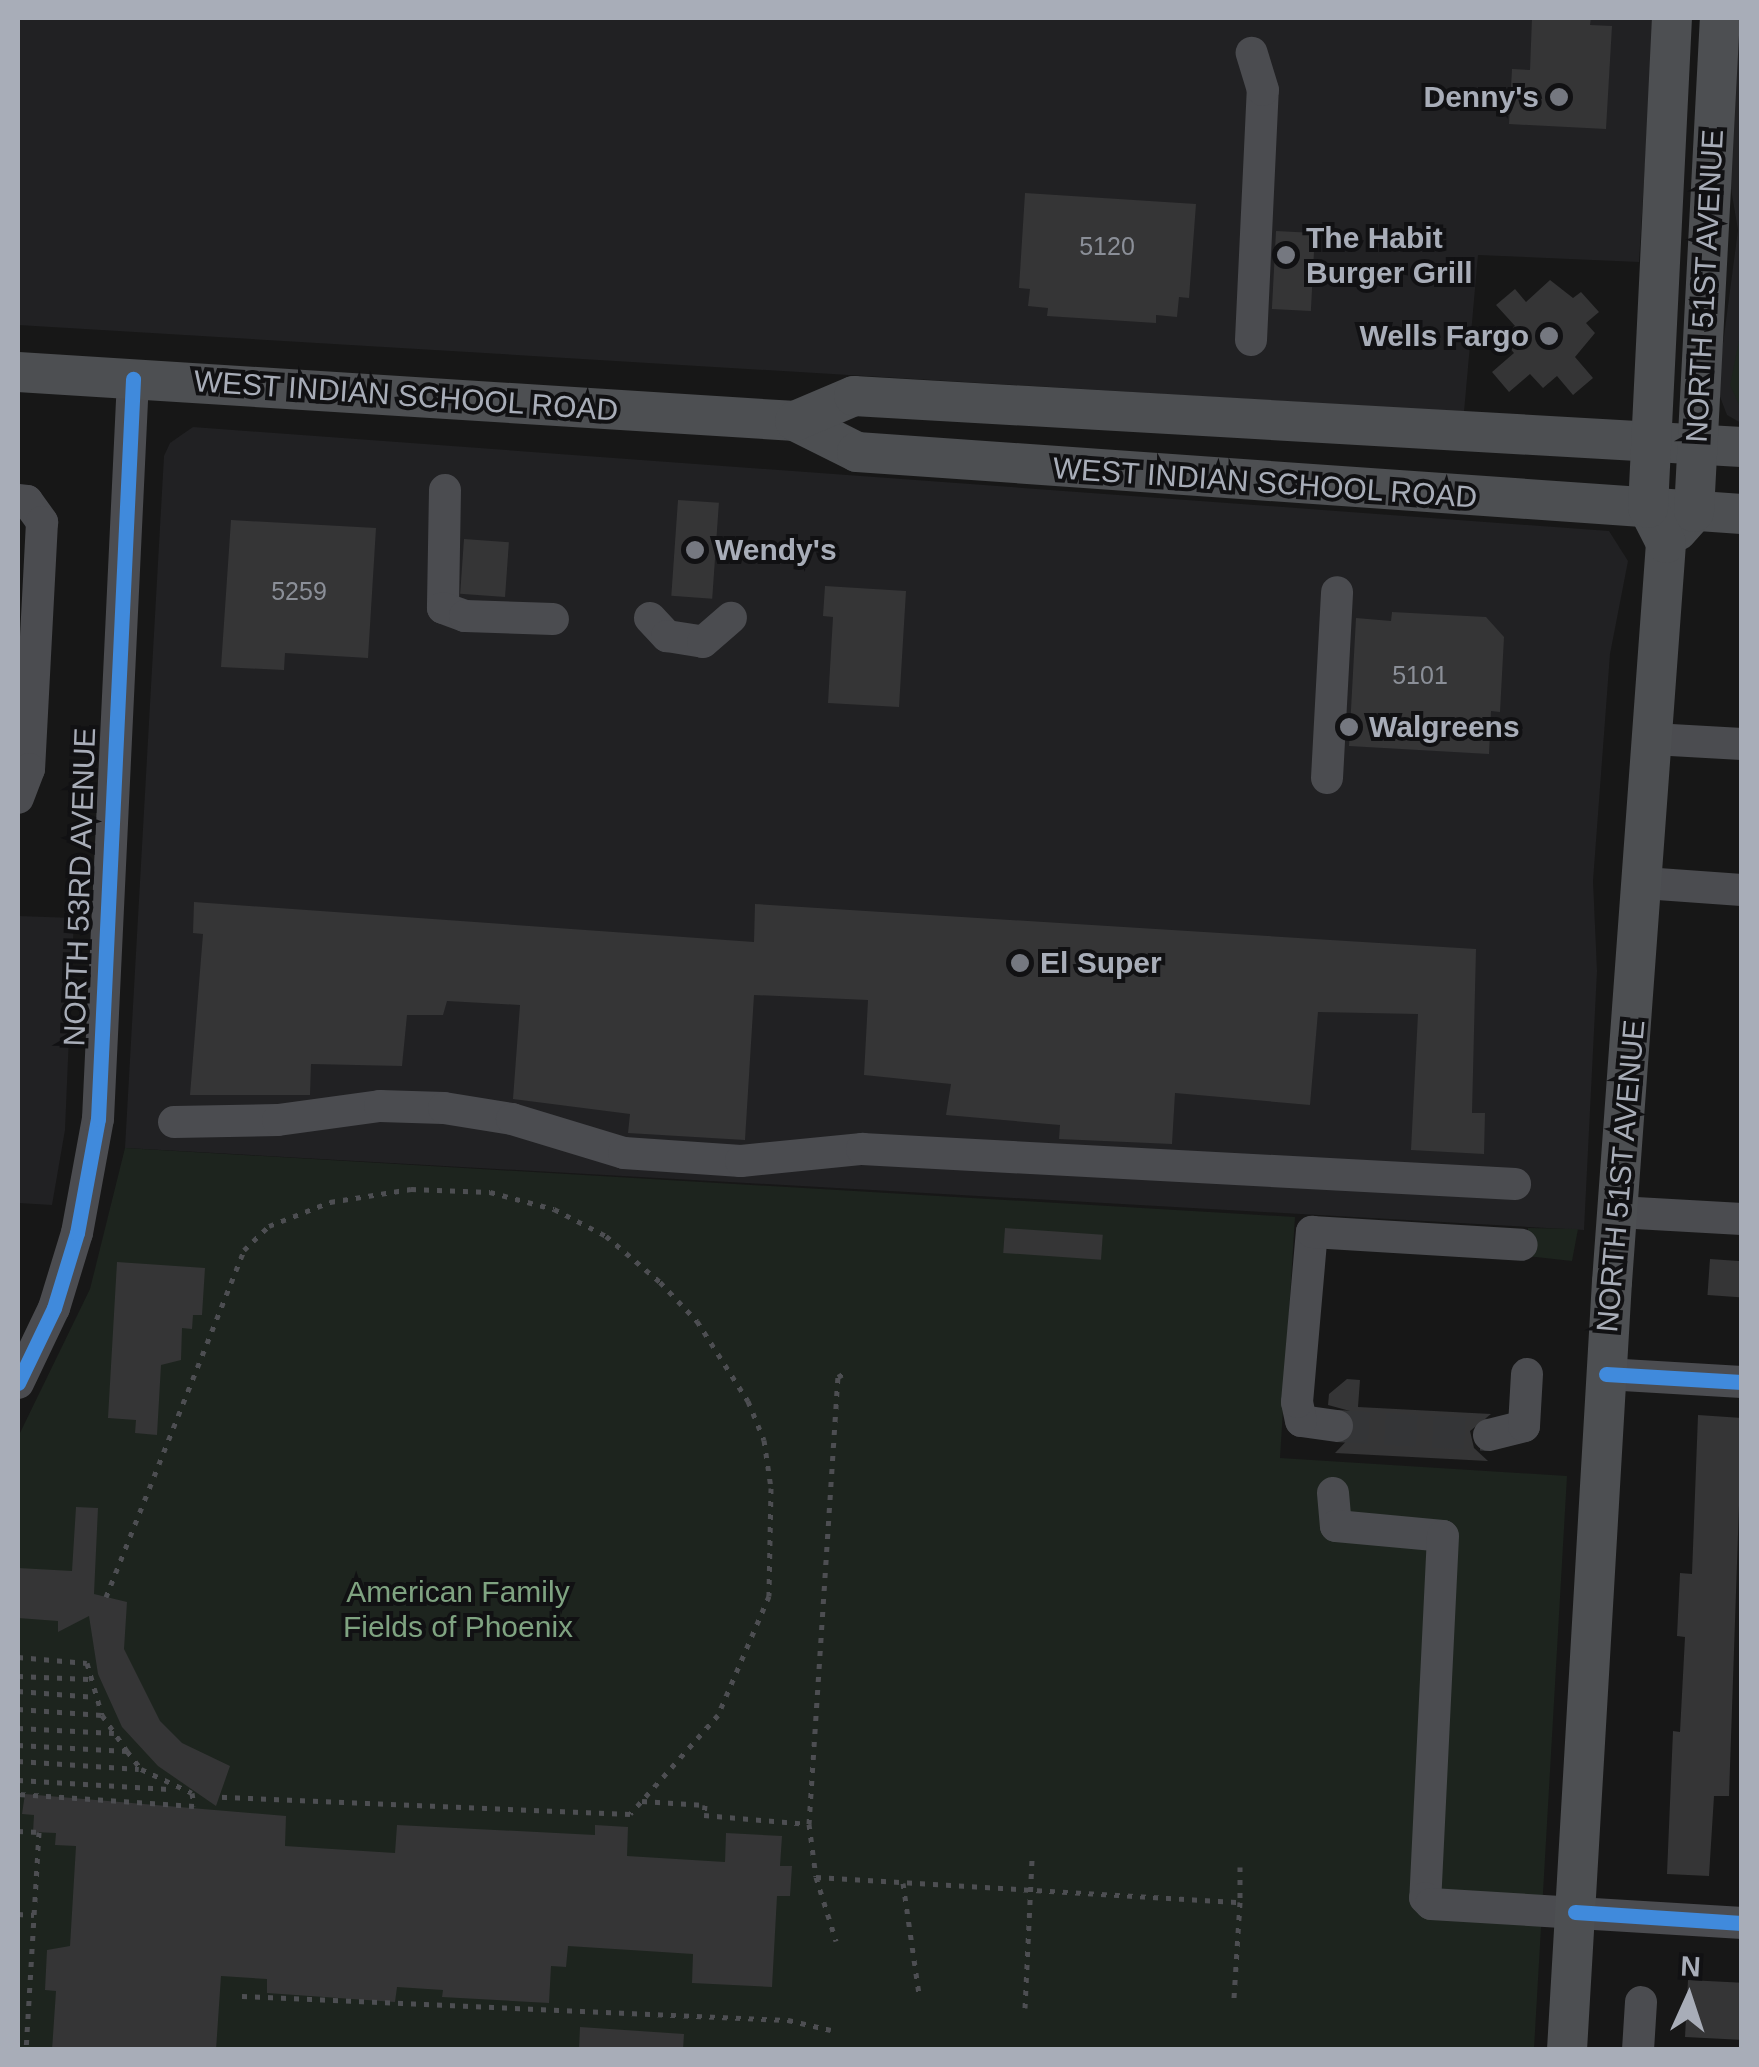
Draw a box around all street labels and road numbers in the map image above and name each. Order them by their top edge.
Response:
street label: NORTH 51ST AVENUE [1679,127,1731,445]
street label: WEST INDIAN SCHOOL ROAD [192,363,620,429]
street label: WEST INDIAN SCHOOL ROAD [1051,450,1479,516]
street label: NORTH 53RD AVENUE [56,726,104,1048]
street label: NORTH 51ST AVENUE [1589,1017,1653,1335]

